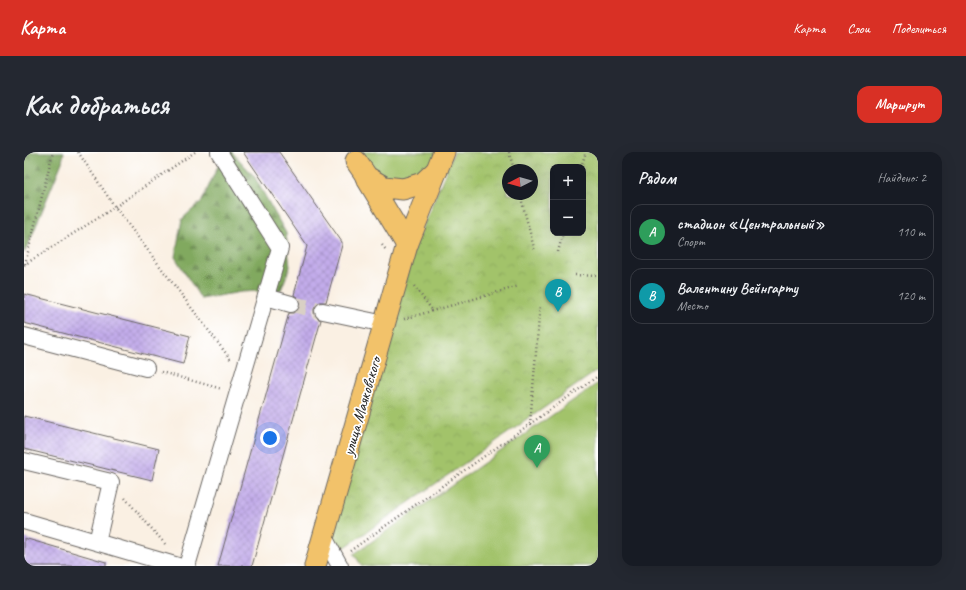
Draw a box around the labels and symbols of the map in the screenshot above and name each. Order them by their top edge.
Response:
north arrow [502,164,538,200]
pin: B [545,279,571,312]
street label: улица Маяковского [338,352,386,459]
your location [260,428,280,448]
pin: A [524,435,550,468]

